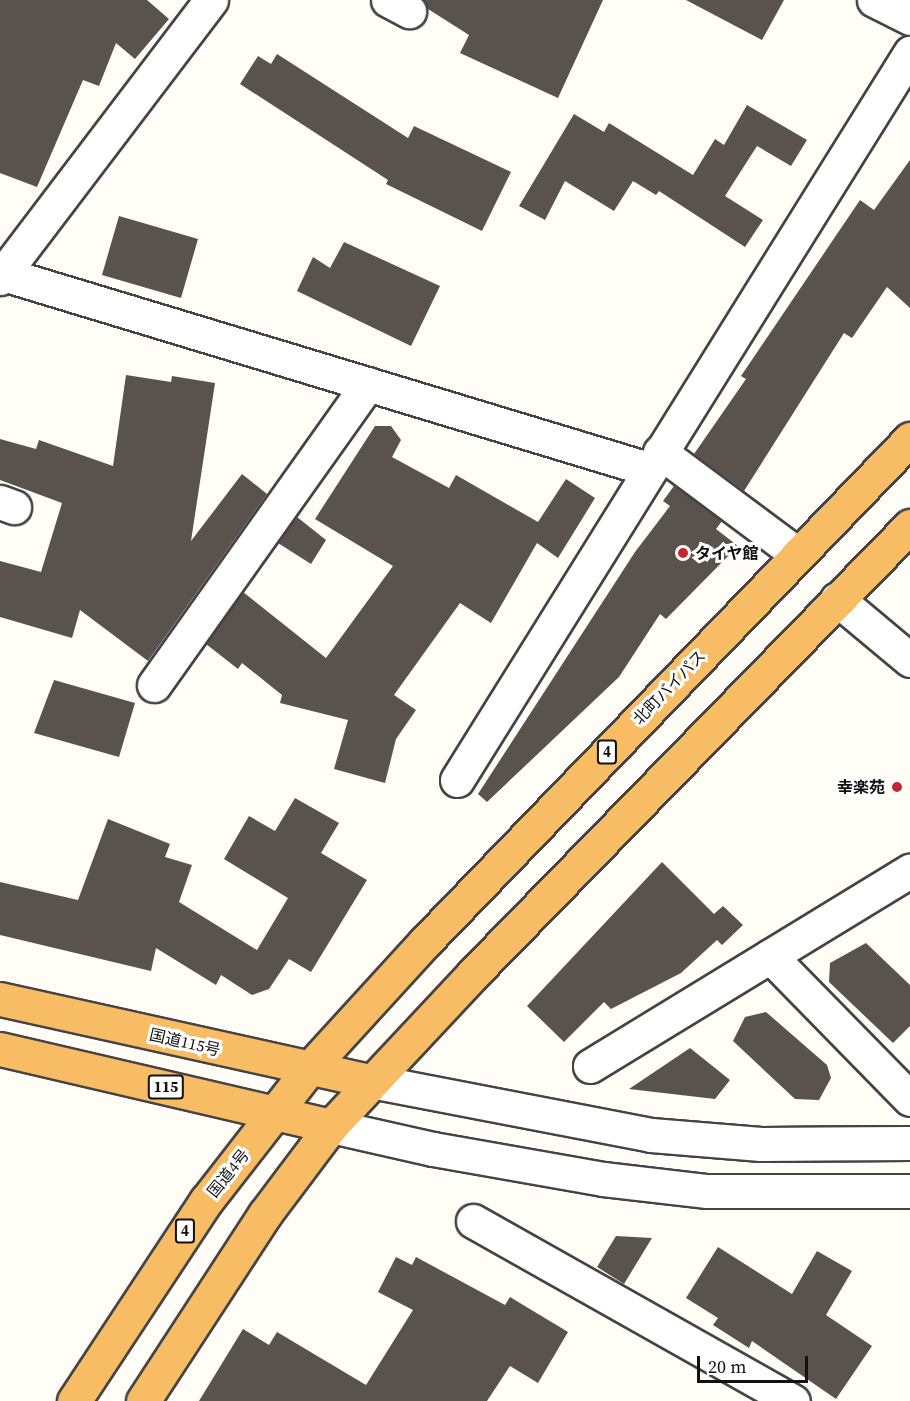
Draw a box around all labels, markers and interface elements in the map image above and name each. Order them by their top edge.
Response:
place label: タイヤ館 [695,543,759,563]
marker: タイヤ館 [676,546,690,560]
street label: 北町バイパス [629,646,709,728]
road number: 4 [596,740,618,764]
place label: 幸楽苑 [837,777,885,797]
marker: 幸楽苑 [890,780,904,794]
street label: 国道115号 [148,1025,222,1059]
road number: 115 [146,1075,186,1099]
street label: 国道4号 [203,1145,253,1201]
road number: 4 [174,1219,195,1243]
scale bar [700,1344,811,1382]
text: 20 m [708,1354,746,1379]

